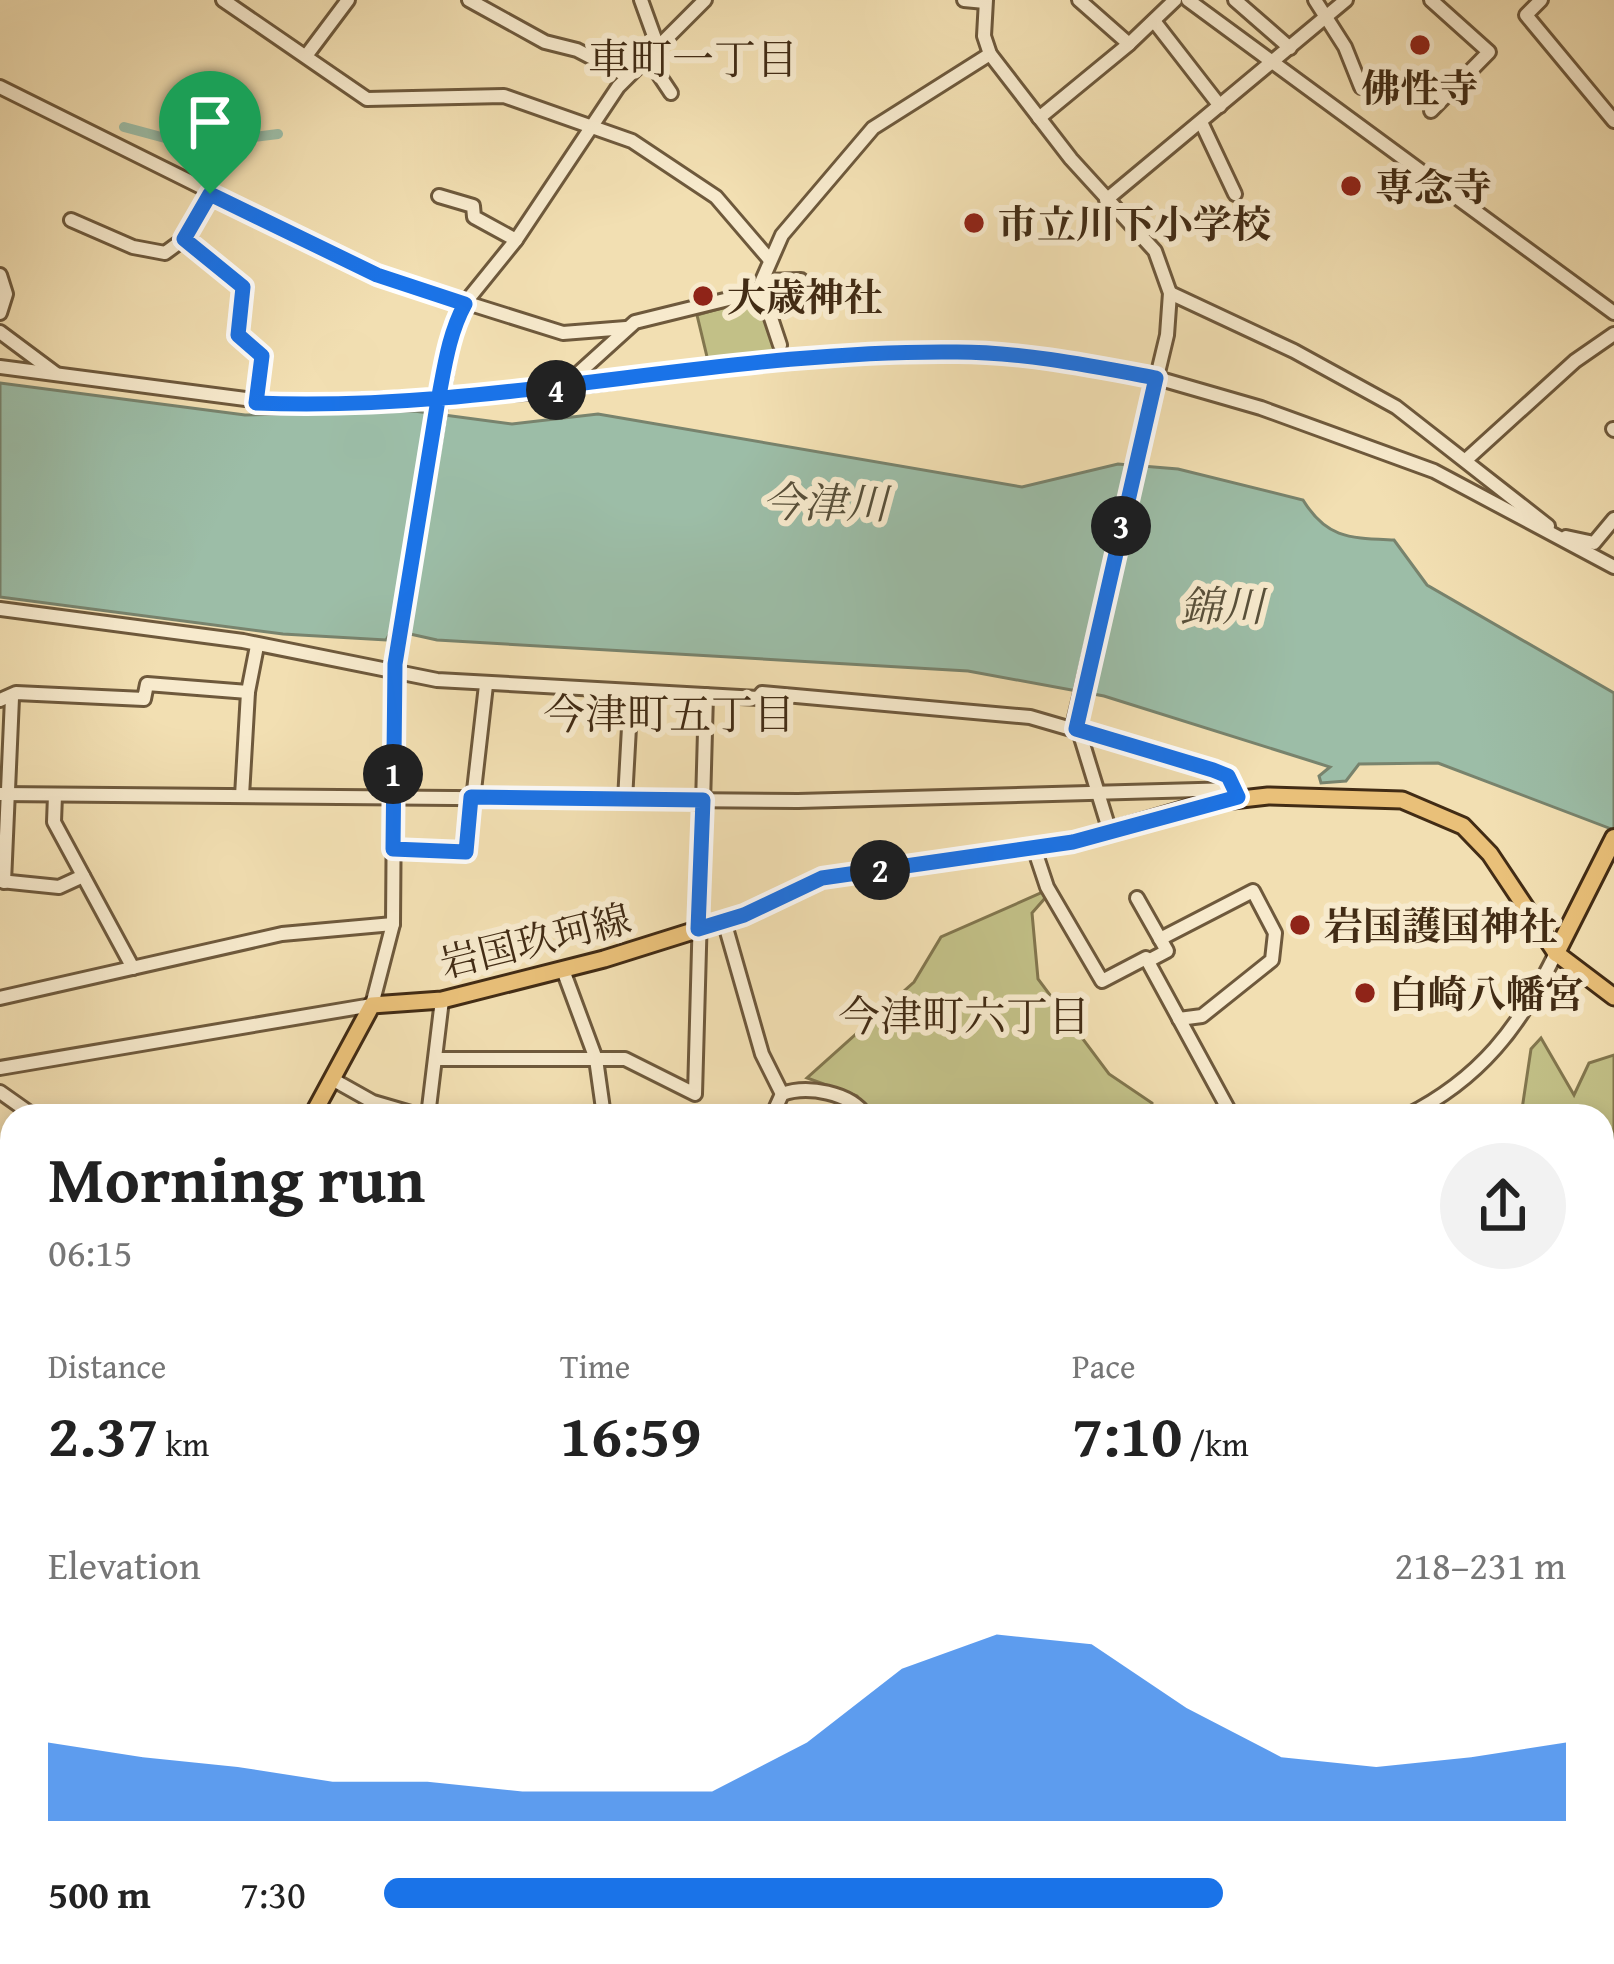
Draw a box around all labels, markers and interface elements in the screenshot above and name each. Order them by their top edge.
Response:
district label: 車町一丁目 [588,28,798,89]
marker: 佛性寺 [1407,32,1433,58]
place label: 佛性寺 [1361,59,1479,116]
pin [159,71,261,194]
icon: arrive [177,89,243,155]
place label: 専念寺 [1375,158,1492,215]
marker: 専念寺 [1338,173,1364,199]
place label: 市立川下小学校 [998,195,1271,252]
marker: 市立川下小学校 [961,210,987,236]
place label: 大歳神社 [727,268,883,325]
marker: 大歳神社 [690,283,716,309]
pin: 4 [526,360,586,420]
text: 4 [547,366,565,414]
water label: 今津川 [761,470,893,534]
pin: 3 [1091,496,1151,556]
text: 3 [1112,502,1130,550]
water label: 錦川 [1180,575,1268,636]
district label: 今津町五丁目 [543,683,795,744]
pin: 1 [363,744,423,804]
text: 1 [384,750,402,798]
pin: 2 [850,840,910,900]
text: 2 [871,846,889,894]
street label: 岩国玖珂線 [433,889,637,991]
place label: 岩国護国神社 [1324,897,1558,954]
marker: 岩国護国神社 [1287,912,1313,938]
place label: 白崎八幡宮 [1389,965,1584,1022]
marker: 白崎八幡宮 [1352,980,1378,1006]
district label: 今津町六丁目 [838,985,1090,1046]
text: Morning run [48,1129,425,1226]
button: share [1440,1143,1566,1269]
text: 06:15 [48,1223,133,1280]
text: Distance [48,1342,166,1390]
text: Time [560,1342,630,1390]
text: Pace [1072,1342,1135,1390]
text: 2.37 [48,1390,158,1478]
text: 16:59 [560,1390,701,1478]
text: 7:10 [1072,1390,1182,1478]
text: km [158,1420,209,1468]
text: /km [1182,1420,1249,1468]
text: Elevation [48,1536,201,1593]
text: 218–231 m [1394,1536,1566,1593]
text: 500 m [48,1865,151,1922]
text: 7:30 [240,1865,306,1922]

